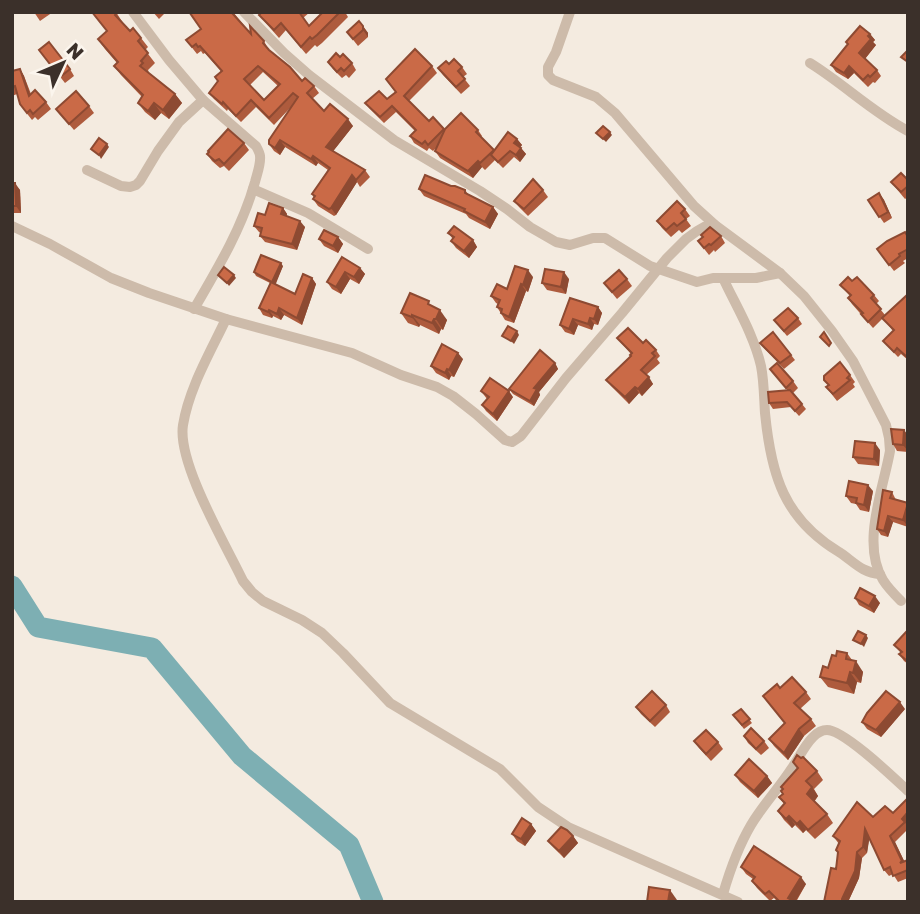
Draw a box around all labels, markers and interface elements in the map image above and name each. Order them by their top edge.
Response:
north arrow [28,28,98,98]
text: N [62,38,89,64]

